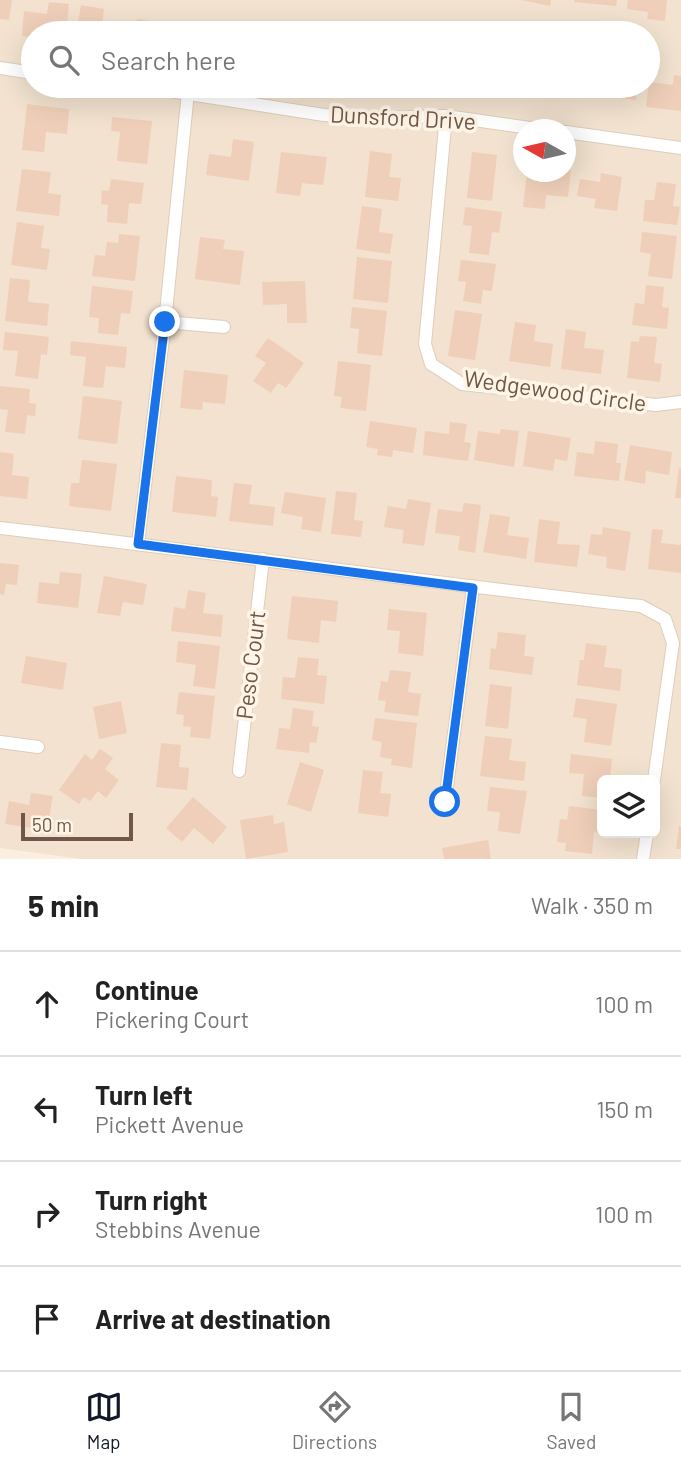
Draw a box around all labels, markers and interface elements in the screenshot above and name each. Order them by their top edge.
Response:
search box [21,21,660,98]
icon: search [45,41,83,79]
text: Search here [101,44,236,75]
street label: Dunsford Drive [329,99,477,135]
north arrow [513,119,576,182]
route end [149,306,180,337]
street label: Wedgewood Circle [462,363,648,417]
street label: Peso Court [229,609,271,721]
map controls [597,775,660,838]
button: layers [597,775,660,838]
route start [429,786,460,817]
scale bar [21,810,133,842]
text: 50 m [32,813,72,836]
text: 5 min [28,887,99,923]
text: Walk · 350 m [531,891,653,919]
text: Continue [95,974,199,1005]
icon: ahead [28,985,66,1023]
text: 100 m [595,990,653,1018]
text: Pickering Court [95,1005,249,1033]
text: Turn left [95,1079,193,1110]
icon: left [28,1090,66,1128]
text: 150 m [597,1095,653,1123]
text: Pickett Avenue [95,1110,244,1138]
text: Turn right [95,1184,208,1215]
icon: right [28,1195,66,1233]
text: 100 m [595,1200,653,1228]
text: Stebbins Avenue [95,1215,261,1243]
icon: arrive [28,1300,66,1338]
text: Arrive at destination [95,1303,331,1334]
tab: Map [85,1388,123,1453]
tab: Directions [292,1388,377,1453]
tab: Saved [546,1388,596,1453]

